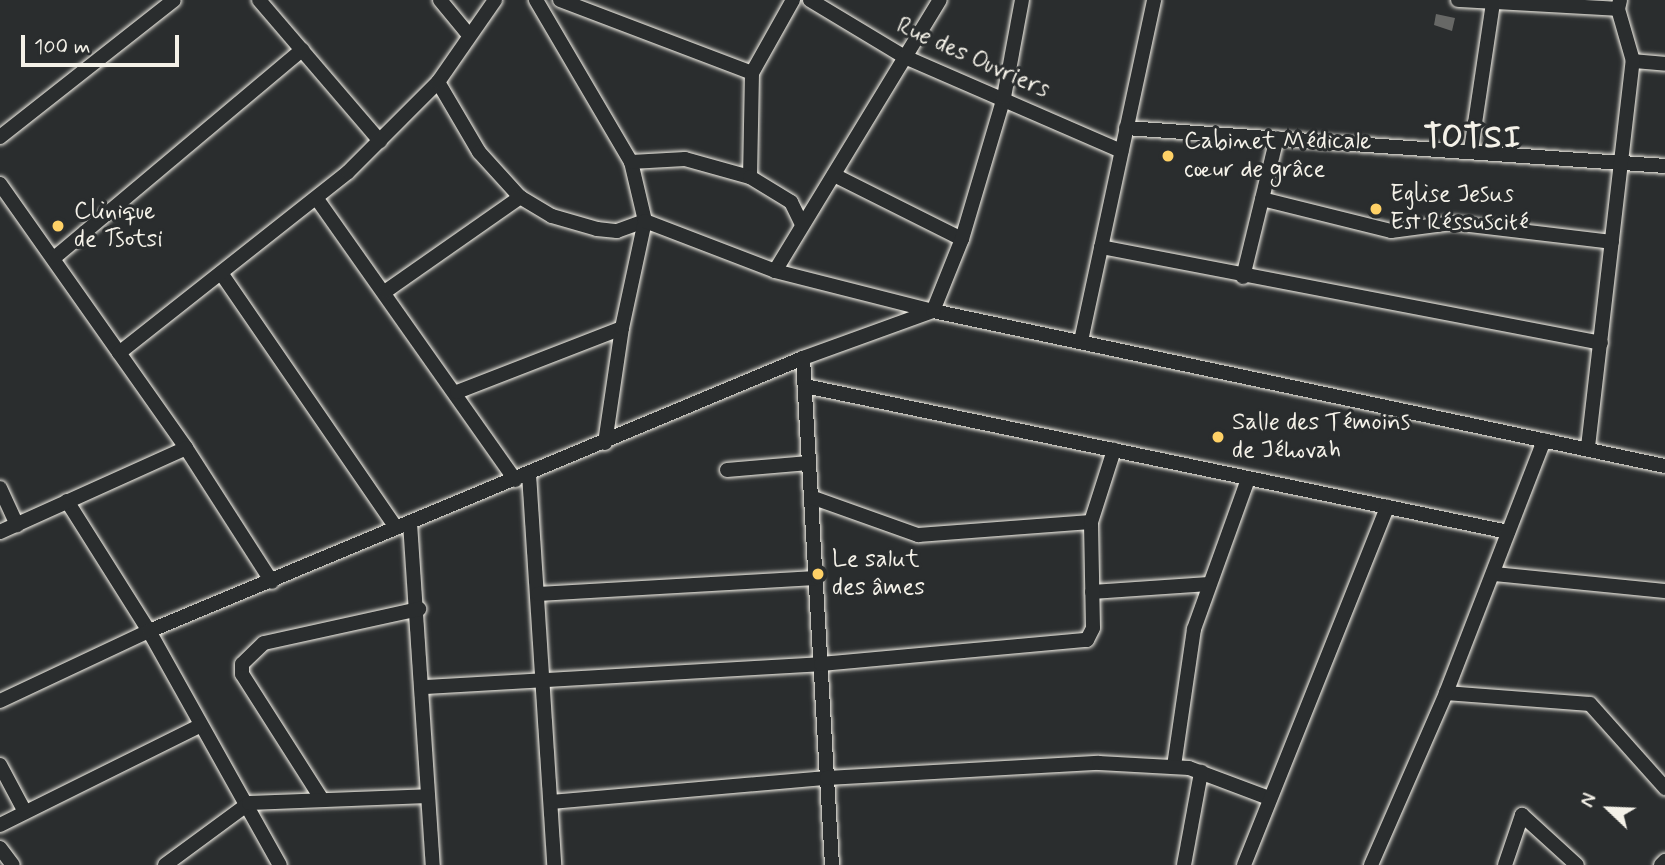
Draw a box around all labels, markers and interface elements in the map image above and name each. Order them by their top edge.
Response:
street label: Rue des Ouvriers [892,11,1054,105]
scale bar [24,21,182,65]
text: 100 m [34,33,90,61]
district label: TOTSI [1422,119,1524,157]
place label: Cabinet Médicale cœur de grâce [1184,128,1370,184]
marker: Cabinet Médicale cœur de grâce [1158,146,1178,166]
place label: Eglise Jesus Est Réssuscité [1390,181,1529,237]
place label: Clinique de Tsotsi [74,198,160,254]
marker: Eglise Jesus Est Réssuscité [1368,201,1384,217]
marker: Clinique de Tsotsi [48,216,68,236]
place label: Salle des Témoins de Jéhovah [1232,409,1409,465]
marker: Salle des Témoins de Jéhovah [1210,429,1226,445]
place label: Le salut des âmes [832,546,925,602]
marker: Le salut des âmes [810,566,826,582]
north arrow [1574,774,1644,844]
text: N [1575,790,1603,811]

